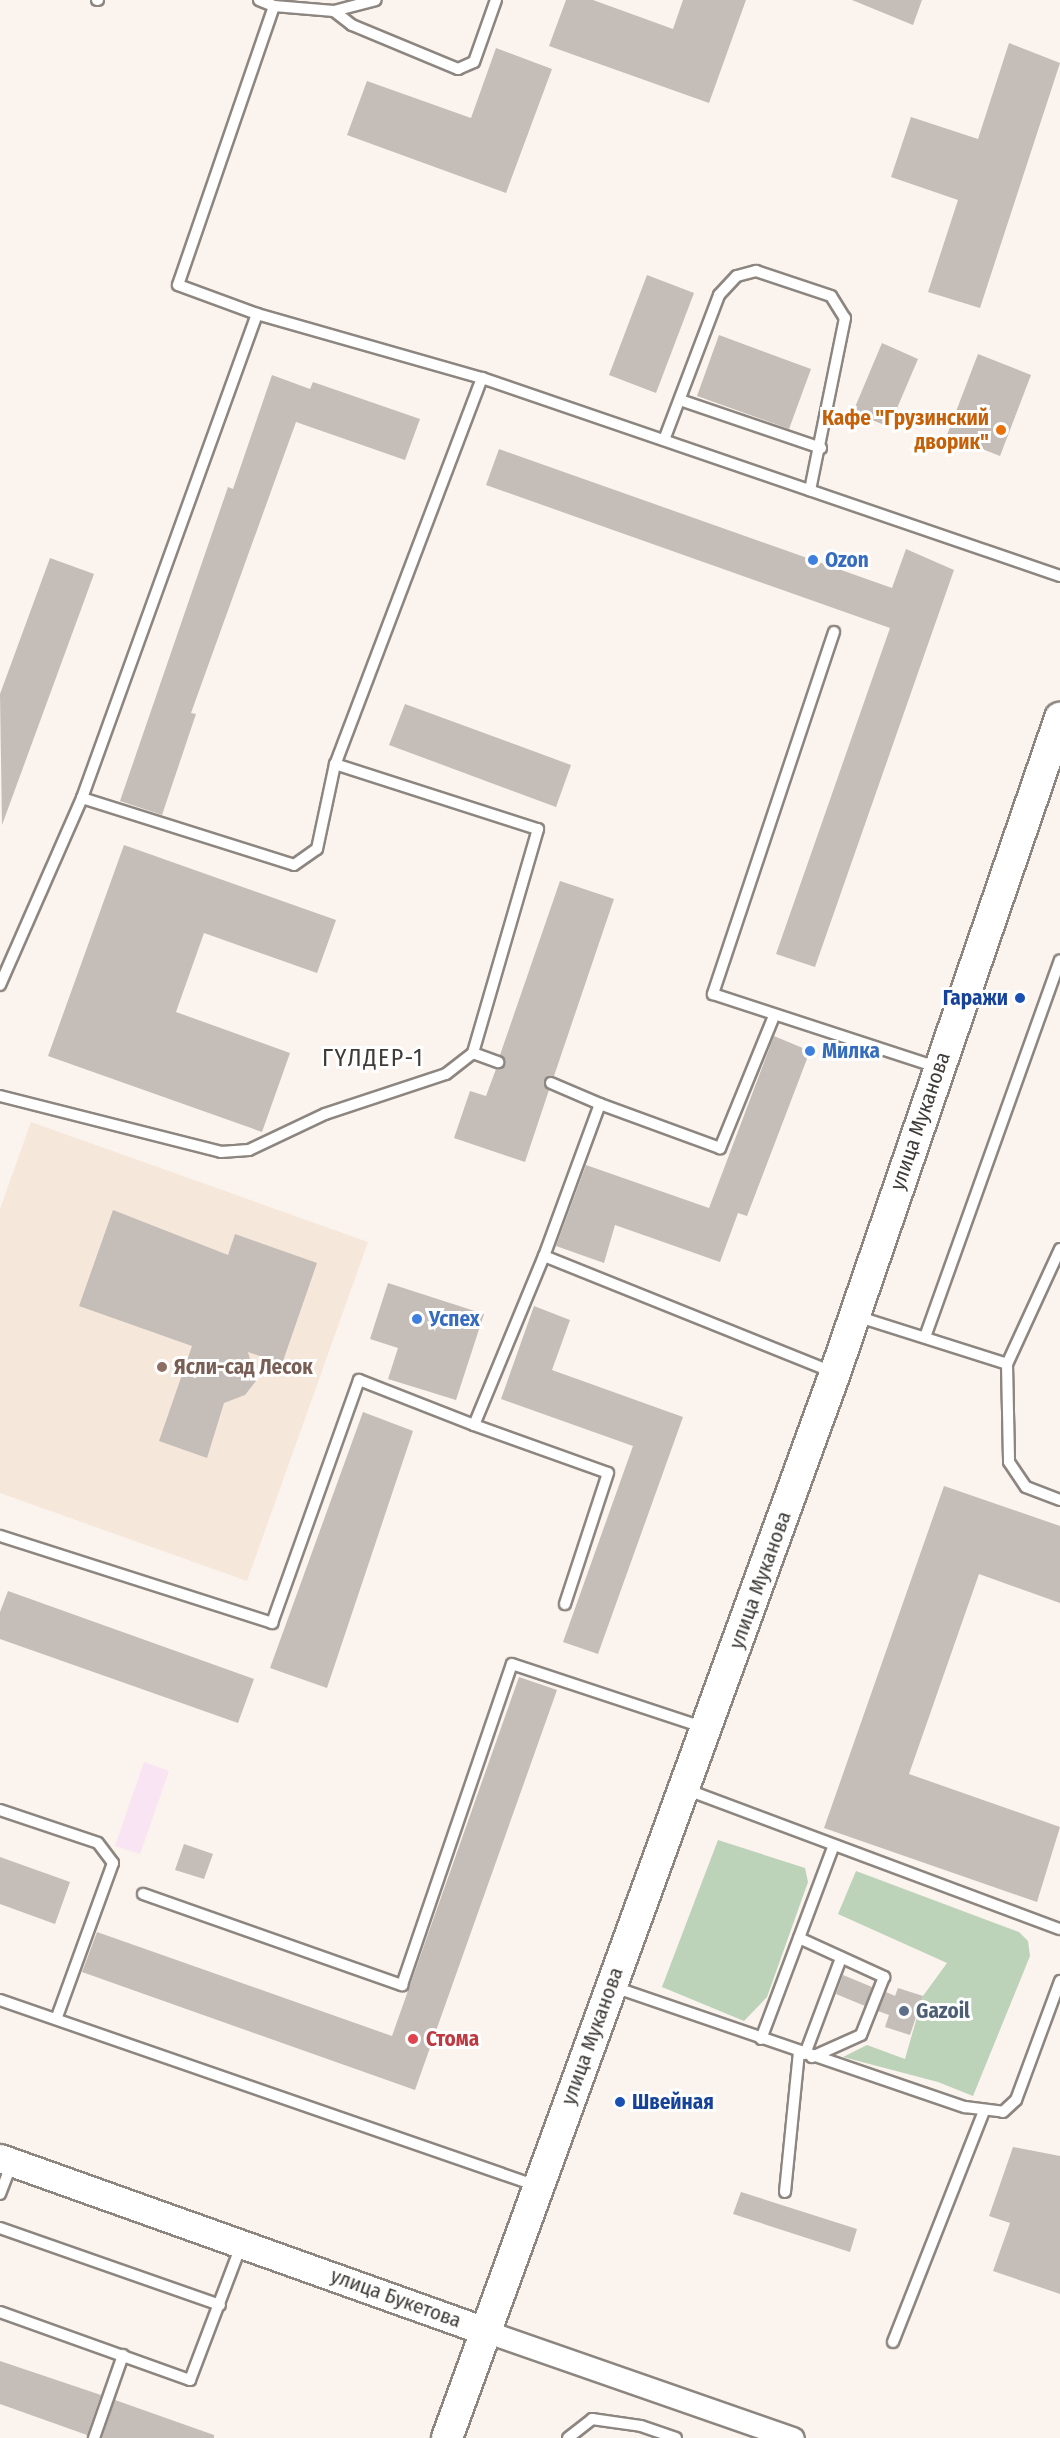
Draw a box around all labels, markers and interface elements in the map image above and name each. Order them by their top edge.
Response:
place label: Кафе "Грузинский дворик" [822,405,989,455]
marker: Кафе "Грузинский дворик" [994,423,1008,437]
place label: Ozon [825,547,869,573]
marker: Ozon [806,553,820,567]
place label: Гаражи [943,985,1008,1011]
marker: Гаражи [1013,991,1027,1005]
place label: Милка [822,1038,880,1064]
marker: Милка [803,1044,817,1058]
district label: ГҮЛДЕР-1 [322,1045,424,1073]
street label: улица Муканова [885,1049,955,1193]
place label: Успех [429,1306,480,1332]
marker: Успех [410,1312,424,1326]
place label: Ясли-сад Лесок [174,1354,313,1380]
marker: Ясли-сад Лесок [155,1360,169,1374]
street label: улица Муканова [723,1508,797,1652]
street label: улица Муканова [555,1964,629,2108]
place label: Gazoil [916,1998,970,2024]
marker: Gazoil [897,2004,911,2018]
place label: Стома [426,2026,479,2052]
marker: Стома [404,2030,422,2048]
place label: Швейная [632,2089,714,2115]
marker: Швейная [613,2095,627,2109]
street label: улица Букетова [327,2263,465,2333]

